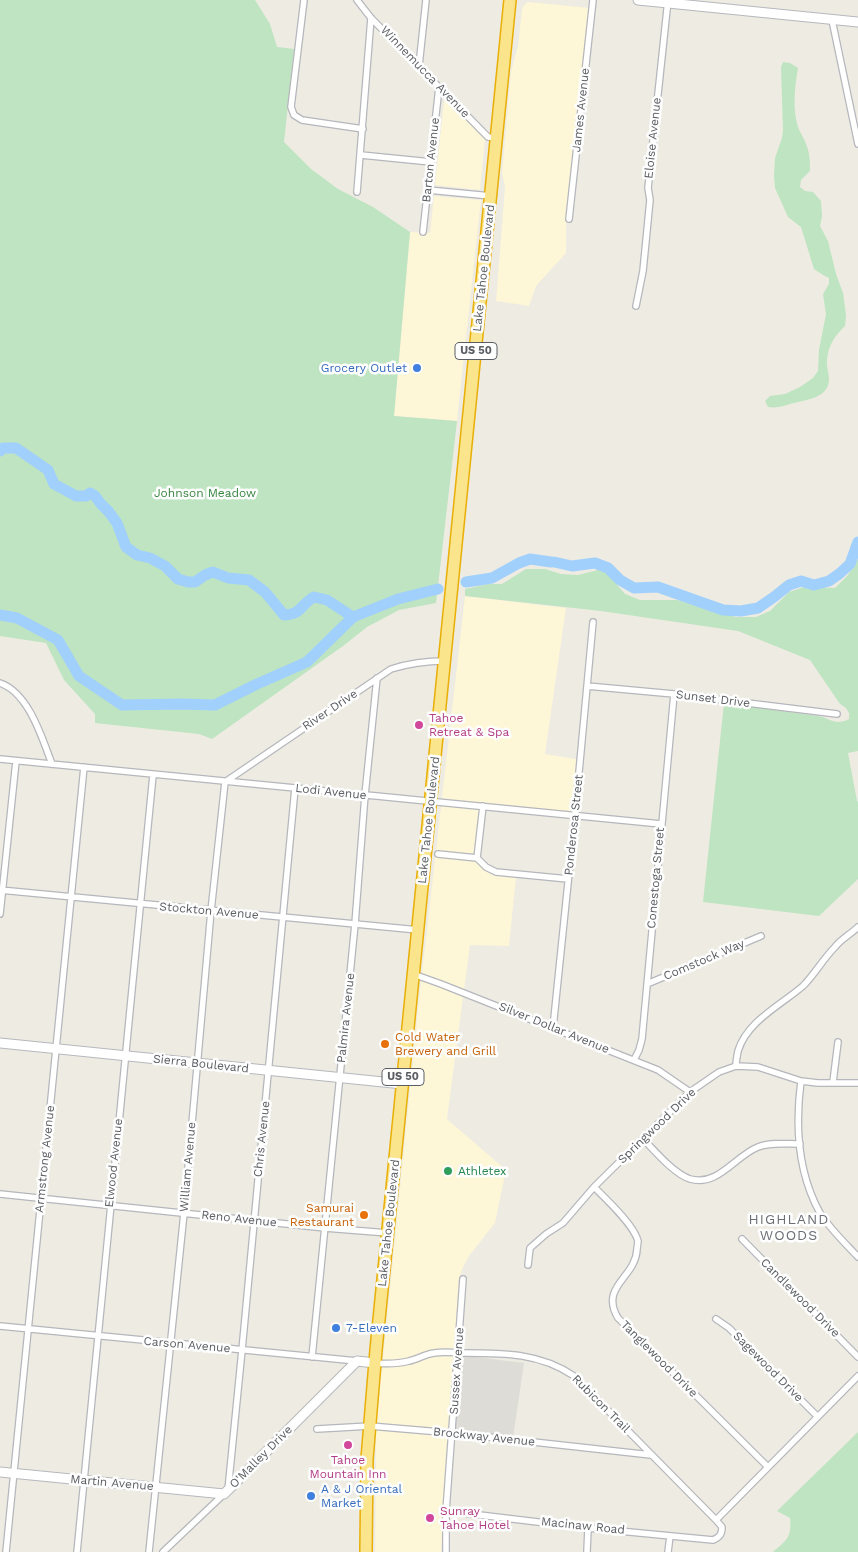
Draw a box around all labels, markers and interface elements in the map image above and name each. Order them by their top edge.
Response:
street label: Winnemucca Avenue [377,23,473,121]
street label: James Avenue [569,67,593,153]
street label: Eloise Avenue [642,97,664,179]
street label: Barton Avenue [419,117,443,203]
street label: Lake Tahoe Boulevard [470,204,498,332]
road number: US 50 [455,342,497,360]
place label: Grocery Outlet [321,361,407,375]
marker: Grocery Outlet [411,362,423,374]
park label: Johnson Meadow [154,486,256,500]
street label: River Drive [300,686,360,734]
street label: Sunset Drive [675,687,751,711]
place label: Tahoe Retreat & Spa [429,711,509,739]
marker: Tahoe Retreat & Spa [413,719,425,731]
street label: Lake Tahoe Boulevard [415,756,443,884]
street label: Ponderosa Street [562,774,586,876]
street label: Lodi Avenue [295,781,367,803]
street label: Conestoga Street [644,827,668,929]
street label: Stockton Avenue [159,899,259,923]
street label: Comstock Way [661,936,747,984]
street label: Palmira Avenue [334,972,358,1064]
street label: Silver Dollar Avenue [497,999,611,1057]
place label: Cold Water Brewery and Grill [395,1030,496,1058]
marker: Cold Water Brewery and Grill [379,1038,391,1050]
street label: Sierra Boulevard [152,1052,250,1076]
road number: US 50 [382,1068,424,1086]
street label: Springwood Drive [615,1085,699,1167]
street label: Chris Avenue [251,1100,273,1178]
street label: Armstrong Avenue [32,1105,58,1213]
street label: Elwood Avenue [102,1118,126,1208]
street label: William Avenue [177,1122,199,1212]
street label: Lake Tahoe Boulevard [375,1159,403,1287]
place label: Athletex [458,1164,506,1178]
marker: Athletex [442,1165,454,1177]
place label: Samurai Restaurant [290,1201,354,1229]
street label: Reno Avenue [201,1208,277,1230]
marker: Samurai Restaurant [358,1209,370,1221]
district label: HIGHLAND WOODS [748,1212,830,1244]
street label: Candlewood Drive [757,1255,843,1341]
street label: Tanglewood Drive [618,1318,700,1400]
place label: 7-Eleven [346,1321,397,1335]
marker: 7-Eleven [330,1322,342,1334]
street label: Sussex Avenue [447,1327,467,1415]
street label: Sagewood Drive [730,1329,806,1405]
street label: Carson Avenue [143,1334,231,1356]
street label: Rubicon Trail [569,1372,633,1436]
street label: O'Malley Drive [227,1423,295,1491]
street label: Brockway Avenue [432,1424,536,1450]
marker: Tahoe Mountain Inn [342,1439,354,1451]
place label: Tahoe Mountain Inn [310,1453,386,1481]
street label: Martin Avenue [70,1472,154,1494]
place label: A & J Oriental Market [321,1482,402,1510]
marker: A & J Oriental Market [305,1490,317,1502]
place label: Sunray Tahoe Hotel [440,1504,510,1532]
marker: Sunray Tahoe Hotel [424,1512,436,1524]
street label: Macinaw Road [540,1514,626,1538]

